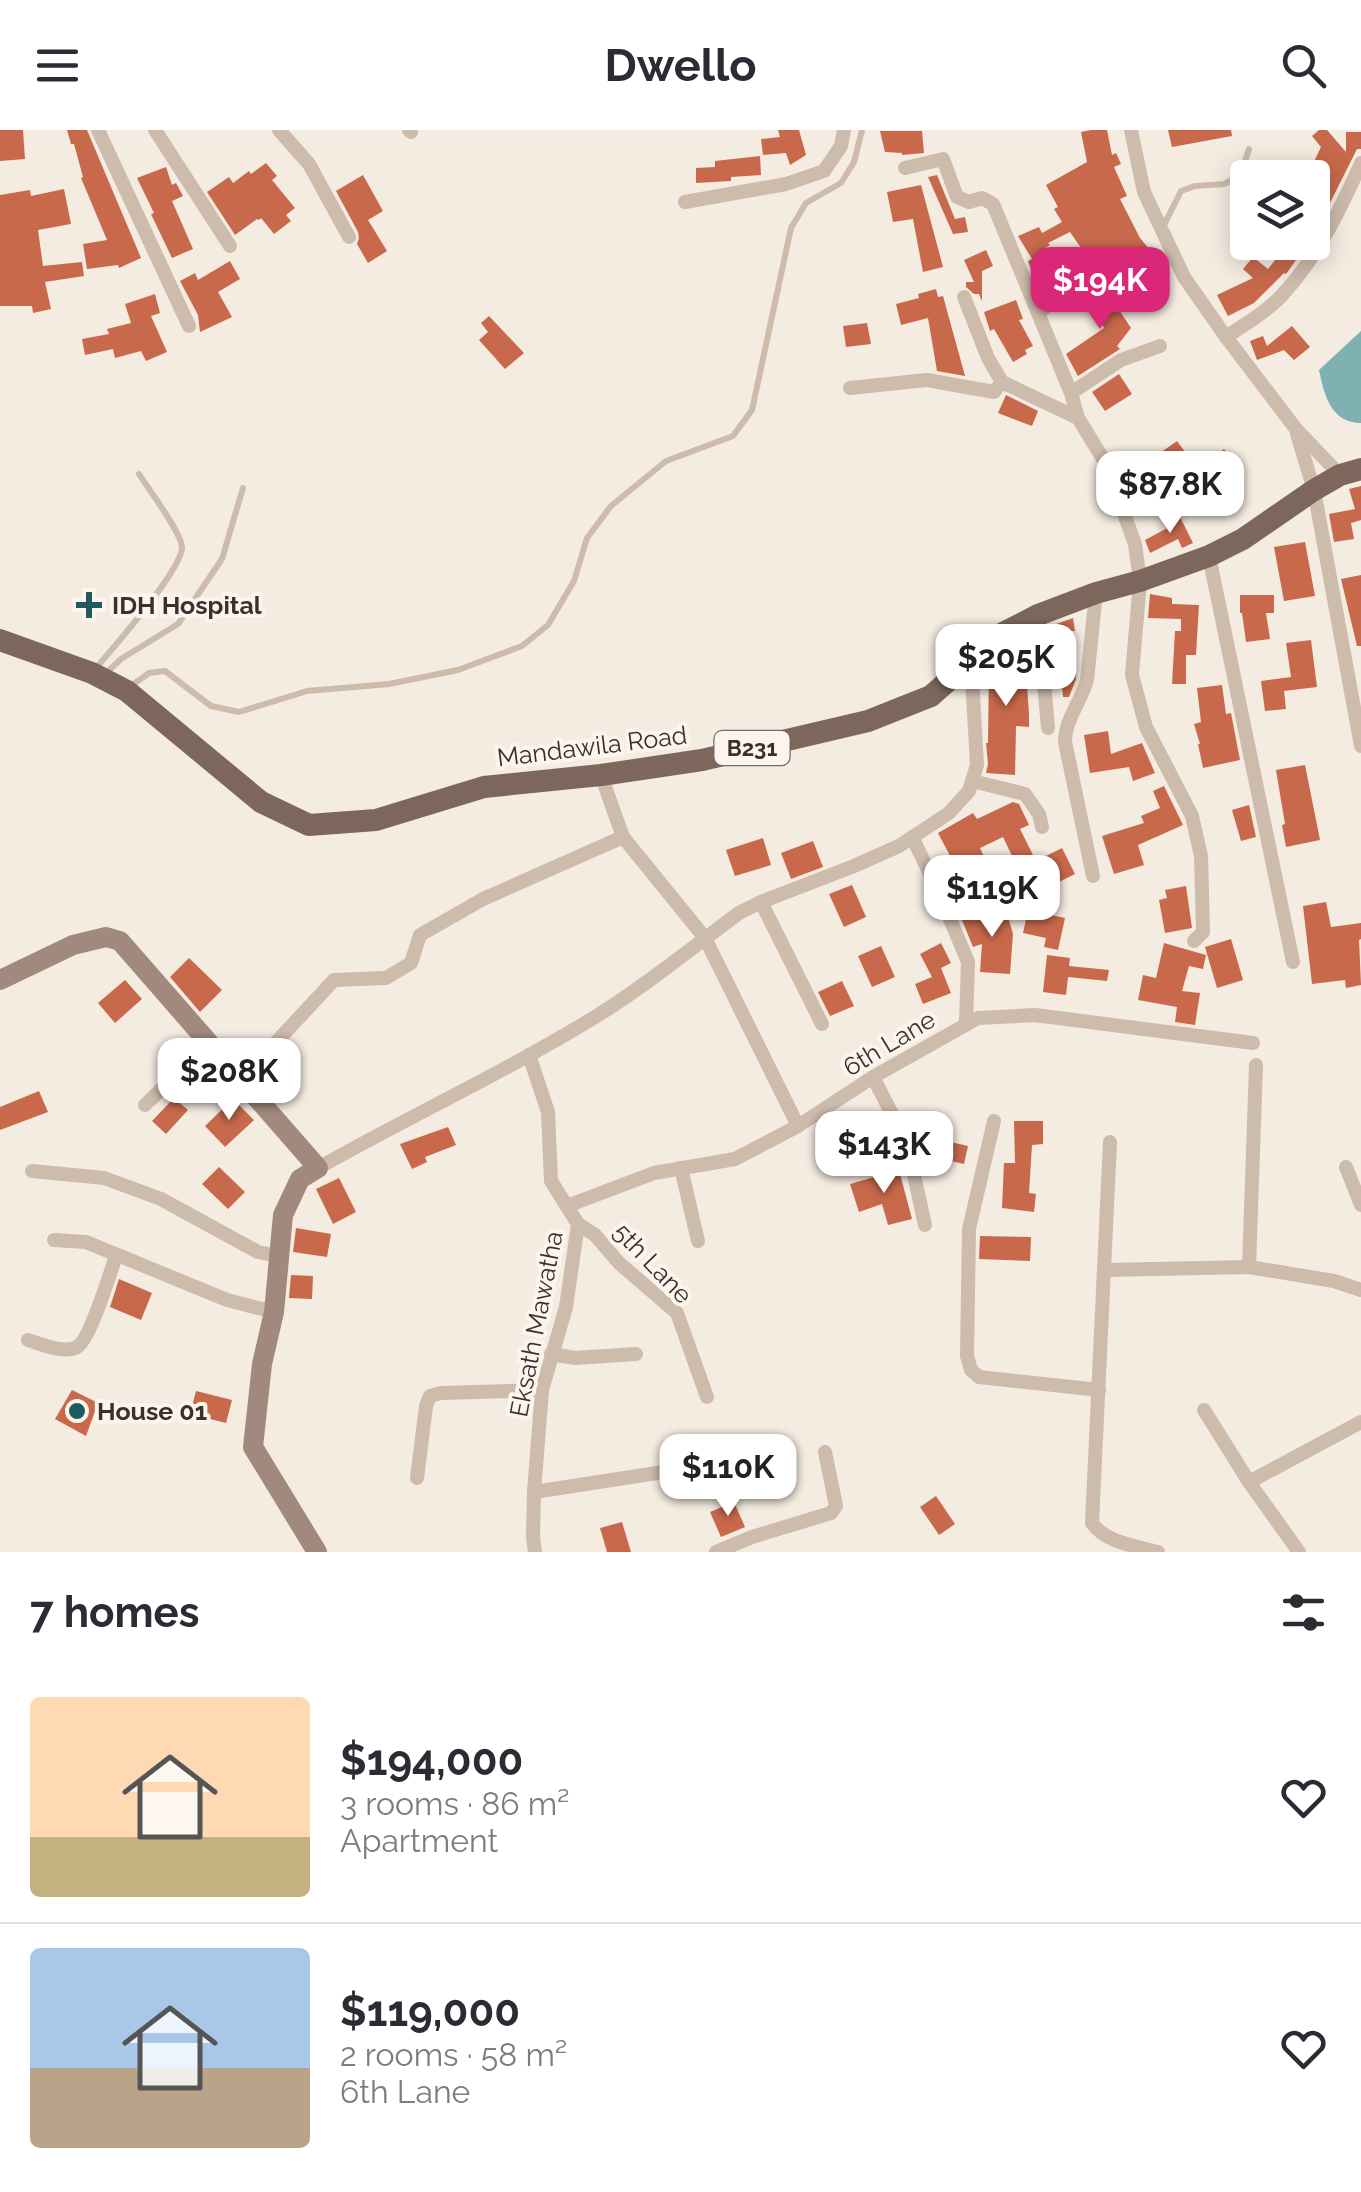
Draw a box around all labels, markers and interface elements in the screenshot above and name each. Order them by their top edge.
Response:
icon: menu [30,38,85,93]
icon: search [1276,38,1331,93]
text: Dwello [605,39,756,92]
map controls [1230,160,1330,260]
button: layers [1230,160,1330,260]
pin: $194K [1030,247,1170,332]
text: $194K [1053,261,1147,298]
pin: $87.8K [1089,451,1251,536]
text: $87.8K [1118,465,1222,502]
place label: IDH Hospital [112,590,262,620]
marker: IDH Hospital [76,592,102,618]
pin: $205K [936,624,1076,709]
text: $205K [957,638,1055,675]
street label: Mandawila Road [495,719,689,773]
road number: B231 [714,731,790,765]
pin: $119K [922,855,1062,940]
text: $119K [946,869,1038,906]
street label: 6th Lane [838,1004,940,1082]
pin: $208K [159,1038,299,1123]
text: $208K [180,1052,278,1089]
pin: $143K [814,1111,954,1196]
text: $143K [837,1125,931,1162]
street label: 5th Lane [607,1216,699,1310]
street label: Eksath Mawatha [503,1229,569,1419]
place label: House 01 [97,1396,207,1426]
marker: House 01 [66,1400,88,1422]
pin: $110K [658,1434,798,1519]
text: $110K [682,1448,774,1485]
icon: filters [1276,1585,1331,1640]
text: 7 homes [30,1588,199,1637]
text: $194,000 [340,1736,523,1785]
icon: home [110,1737,230,1857]
icon: heart [1276,1770,1331,1825]
text: 3 rooms · 86 m² [340,1785,570,1822]
text: Apartment [340,1822,498,1859]
text: $119,000 [340,1987,520,2036]
icon: home [110,1988,230,2108]
icon: heart [1276,2021,1331,2076]
text: 2 rooms · 58 m² [340,2036,567,2073]
text: 6th Lane [340,2073,470,2110]

